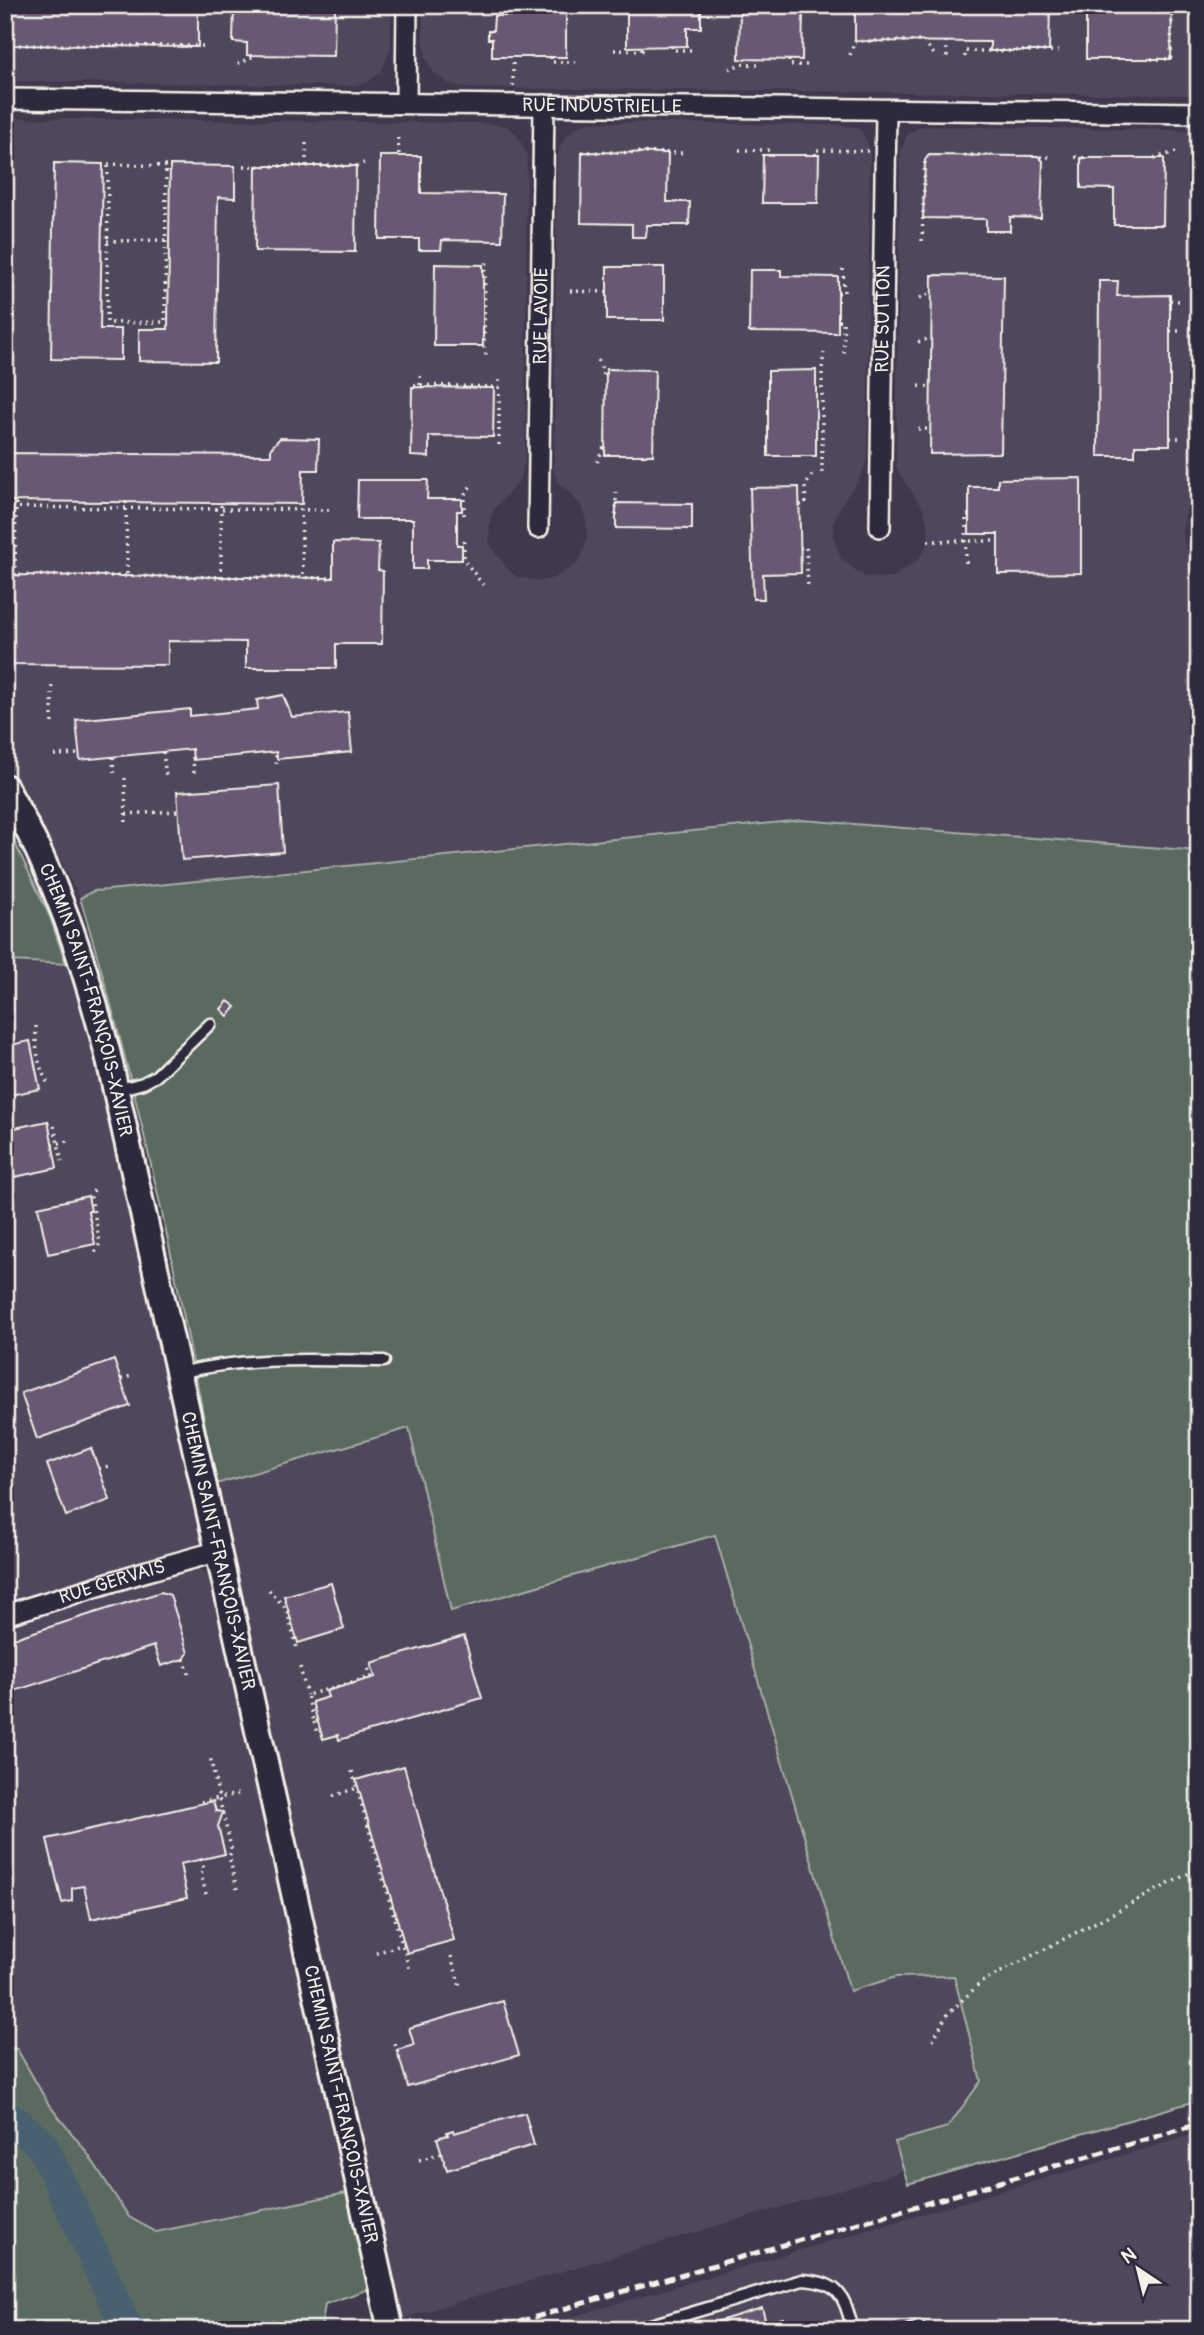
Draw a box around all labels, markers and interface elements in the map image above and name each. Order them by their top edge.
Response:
street label: RUE INDUSTRIELLE [522,93,682,119]
street label: RUE SUTTON [870,265,896,373]
street label: RUE LAVOIE [528,267,554,365]
street label: CHEMIN SAINT-FRANÇOIS-XAVIER [34,859,138,1139]
street label: CHEMIN SAINT-FRANÇOIS-XAVIER [176,1409,261,1692]
street label: RUE GERVAIS [56,1555,168,1610]
street label: CHEMIN SAINT-FRANÇOIS-XAVIER [298,1963,383,2246]
north arrow [1102,2234,1172,2304]
text: N [1117,2242,1141,2269]

